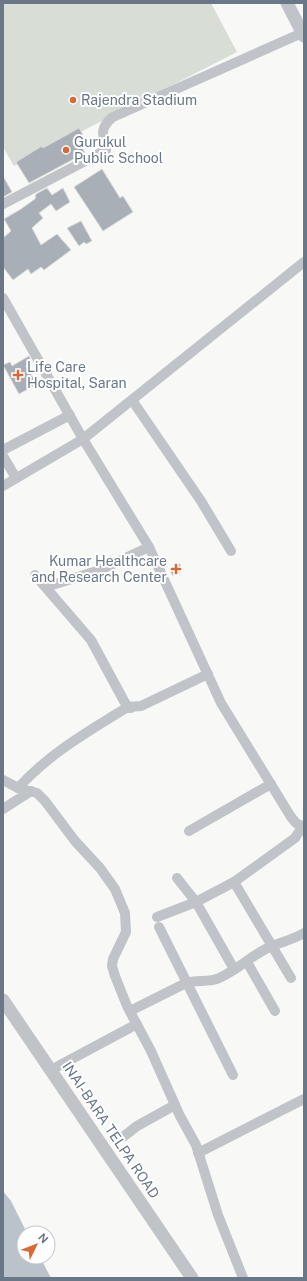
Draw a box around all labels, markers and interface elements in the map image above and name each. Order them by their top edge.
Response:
place label: Rajendra Stadium [81,92,197,108]
marker: Rajendra Stadium [68,95,78,105]
place label: Gurukul Public School [74,134,163,166]
marker: Gurukul Public School [61,145,71,155]
place label: Life Care Hospital, Saran [27,359,127,391]
marker: Life Care Hospital, Saran [12,369,24,381]
place label: Kumar Healthcare and Research Center [31,553,167,585]
marker: Kumar Healthcare and Research Center [170,563,182,575]
street label: INAI-BARA TELPA ROAD [59,1059,163,1201]
north arrow [16,1225,56,1265]
text: N [36,1231,51,1245]

